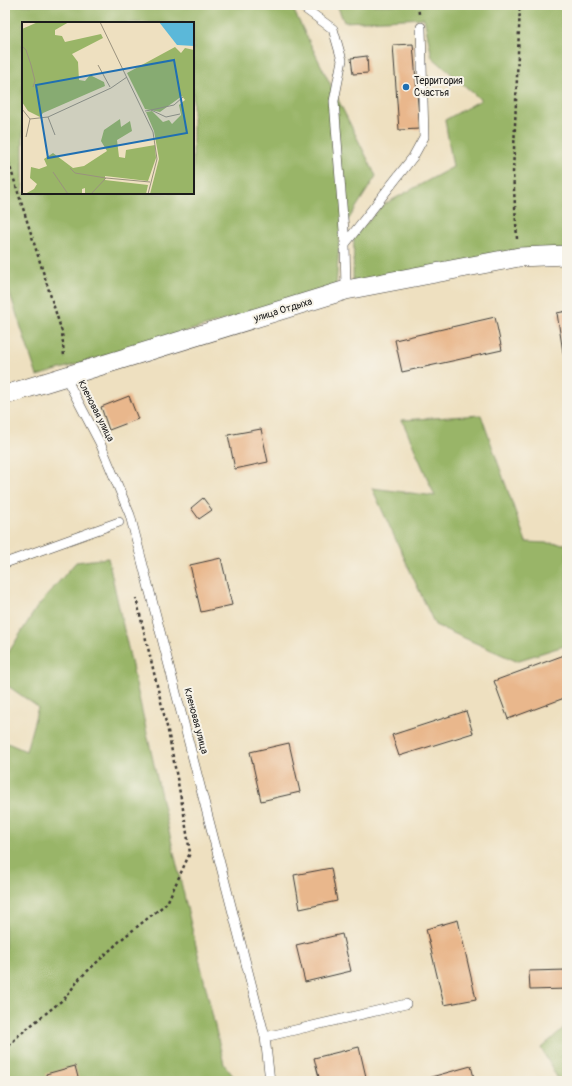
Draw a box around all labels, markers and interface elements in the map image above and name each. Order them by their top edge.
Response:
inset map [22,22,194,194]
place label: Территория Счастья [414,75,463,99]
marker: Территория Счастья [401,82,411,92]
street label: улица Отдыха [251,295,314,325]
street label: Кленовая улица [75,378,117,444]
street label: Кленовая улица [181,687,211,756]

